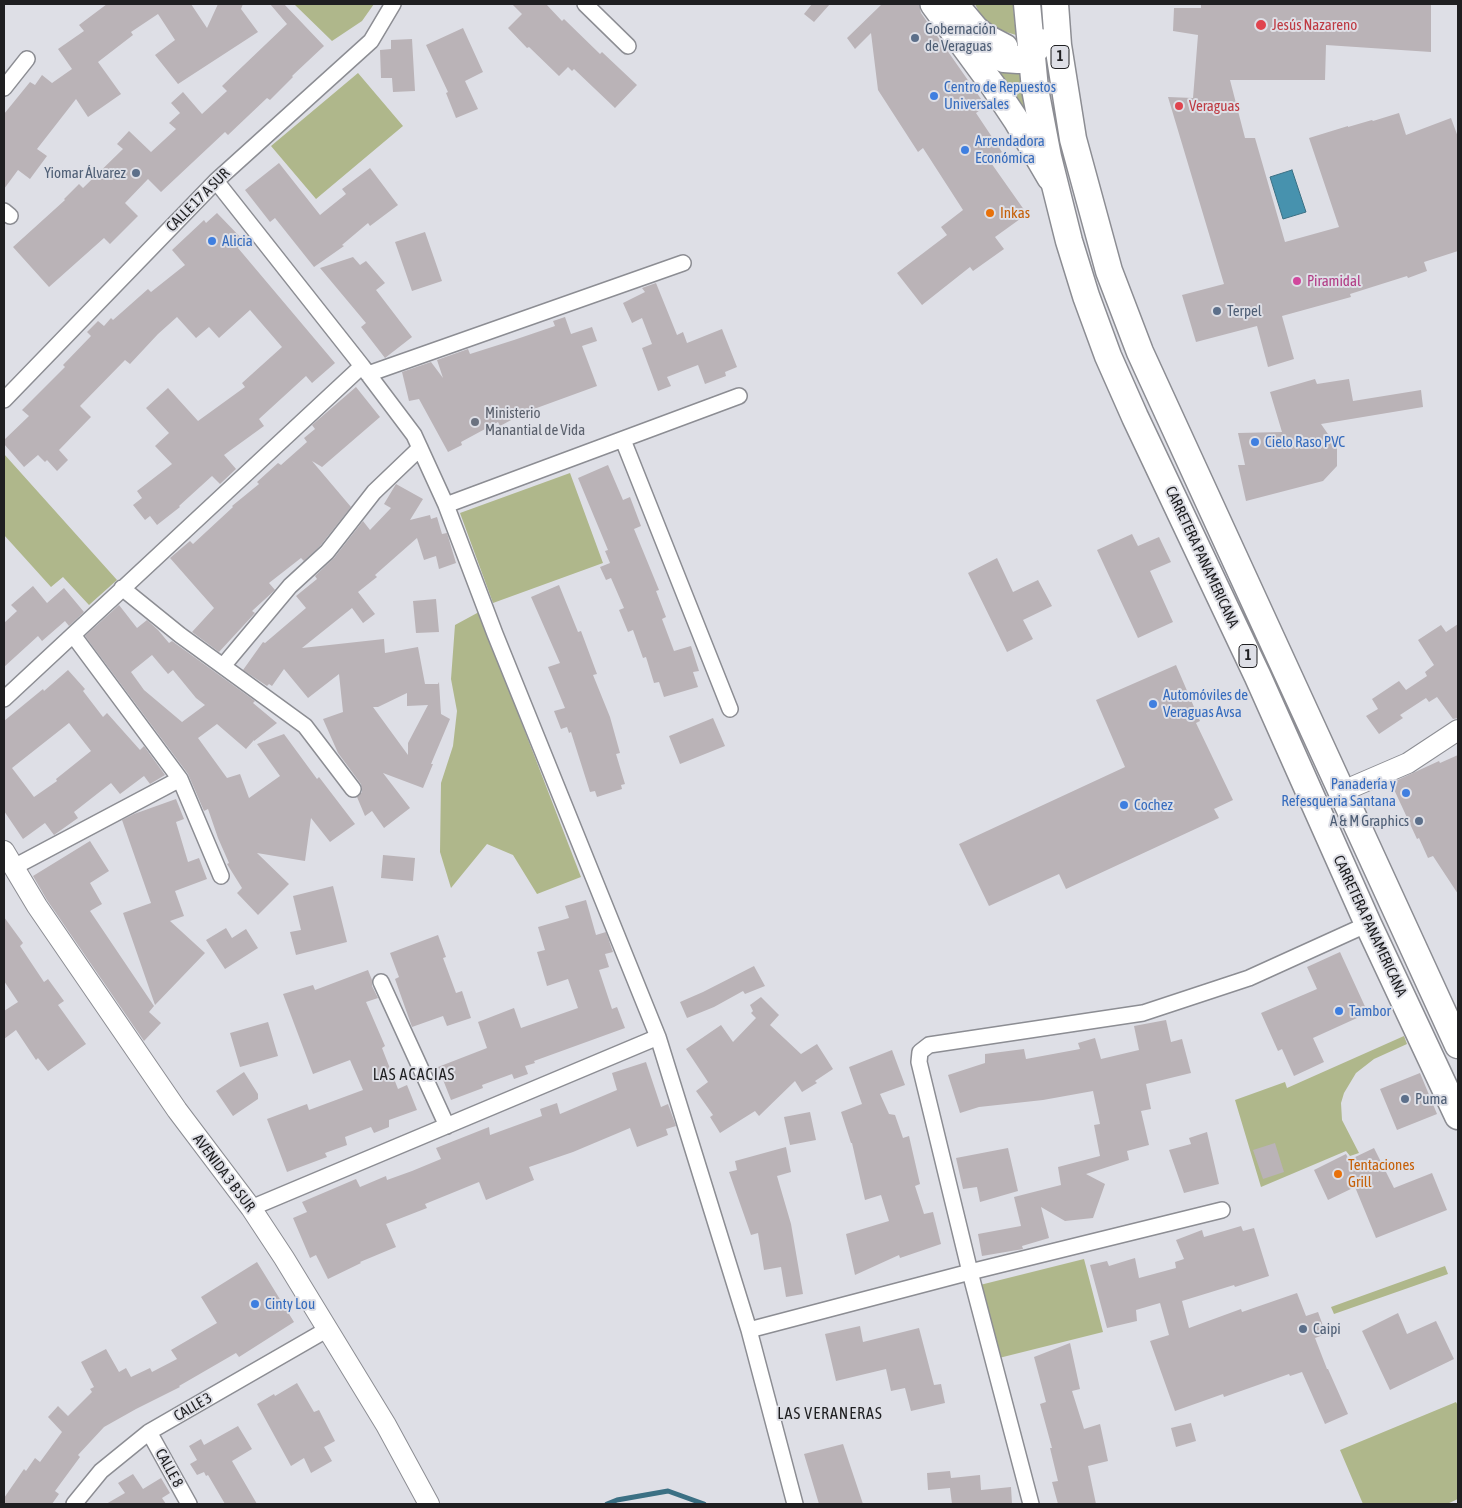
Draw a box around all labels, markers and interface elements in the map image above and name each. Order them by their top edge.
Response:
place label: Jesús Nazareno [1272,16,1357,34]
marker: Jesús Nazareno [1254,18,1268,32]
place label: Gobernación de Veraguas [925,20,996,55]
marker: Gobernación de Veraguas [909,32,921,44]
road number: 1 [1051,46,1069,68]
place label: Centro de Repuestos Universales [944,78,1056,113]
marker: Centro de Repuestos Universales [928,90,940,102]
place label: Veraguas [1189,97,1240,115]
marker: Veraguas [1173,100,1185,112]
place label: Arrendadora Económica [975,132,1045,167]
marker: Arrendadora Económica [959,144,971,156]
place label: Yiomar Álvarez [44,164,126,182]
street label: CALLE 17 A SUR [163,165,233,235]
marker: Yiomar Álvarez [130,167,142,179]
place label: Inkas [1000,204,1030,222]
marker: Inkas [984,207,996,219]
place label: Alicia [222,232,253,250]
marker: Alicia [206,235,218,247]
place label: Piramidal [1307,272,1361,290]
marker: Piramidal [1291,275,1303,287]
place label: Terpel [1227,302,1262,320]
marker: Terpel [1211,305,1223,317]
place label: Ministerio Manantial de Vida [485,404,585,439]
marker: Ministerio Manantial de Vida [469,416,481,428]
place label: Cielo Raso PVC [1265,433,1345,451]
marker: Cielo Raso PVC [1249,436,1261,448]
street label: CARRETERA PANAMERICANA [1161,484,1243,630]
road number: 1 [1239,644,1257,668]
place label: Automóviles de Veraguas Avsa [1163,686,1248,721]
marker: Automóviles de Veraguas Avsa [1147,698,1159,710]
place label: Panadería y Refesqueria Santana [1281,775,1396,810]
marker: Panadería y Refesqueria Santana [1400,787,1412,799]
place label: Cochez [1134,796,1173,814]
marker: Cochez [1118,799,1130,811]
place label: A & M Graphics [1330,812,1409,830]
marker: A & M Graphics [1413,815,1425,827]
street label: CARRETERA PANAMERICANA [1329,853,1411,999]
place label: Tambor [1349,1002,1391,1020]
marker: Tambor [1333,1005,1345,1017]
district label: LAS ACACIAS [371,1065,457,1085]
place label: Puma [1415,1090,1447,1108]
marker: Puma [1399,1093,1411,1105]
street label: AVENIDA 3 B SUR [189,1131,259,1215]
place label: Tentaciones Grill [1348,1156,1414,1191]
marker: Tentaciones Grill [1332,1168,1344,1180]
place label: Cinty Lou [265,1295,315,1313]
marker: Cinty Lou [249,1298,261,1310]
place label: Caipi [1313,1320,1341,1338]
marker: Caipi [1297,1323,1309,1335]
street label: CALLE 3 [171,1389,215,1425]
district label: LAS VERANERAS [776,1404,884,1424]
street label: CALLE 8 [151,1446,187,1490]

